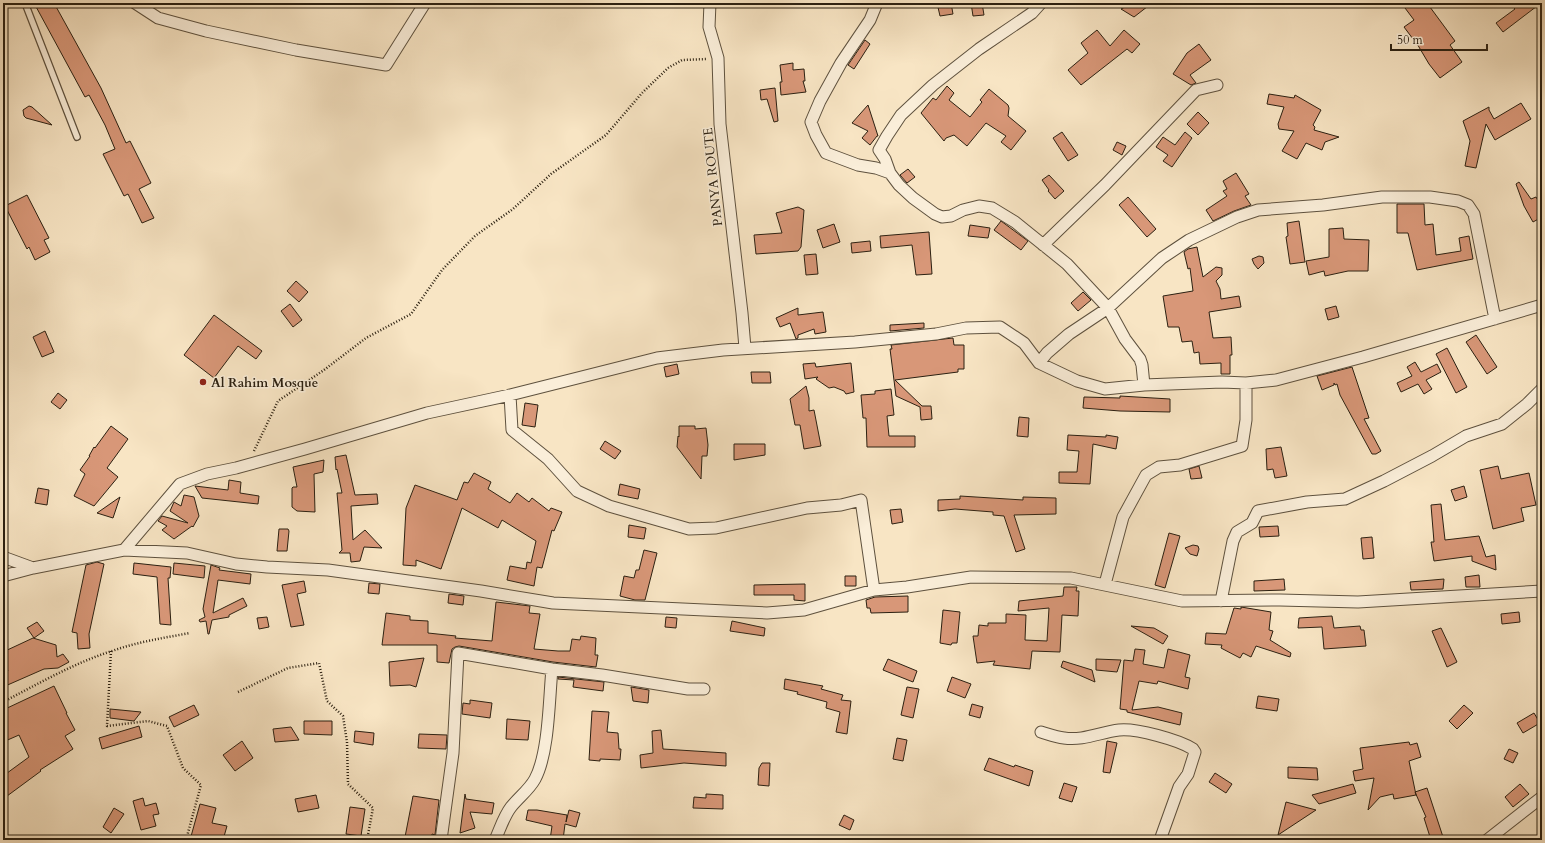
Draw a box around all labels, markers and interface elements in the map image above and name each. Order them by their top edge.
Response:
scale bar [1391,26,1487,52]
text: 50 m [1397,32,1424,48]
street label: PANYA ROUTE [699,127,727,227]
place label: Al Rahim Mosque [211,374,318,392]
marker: Al Rahim Mosque [198,377,208,387]

